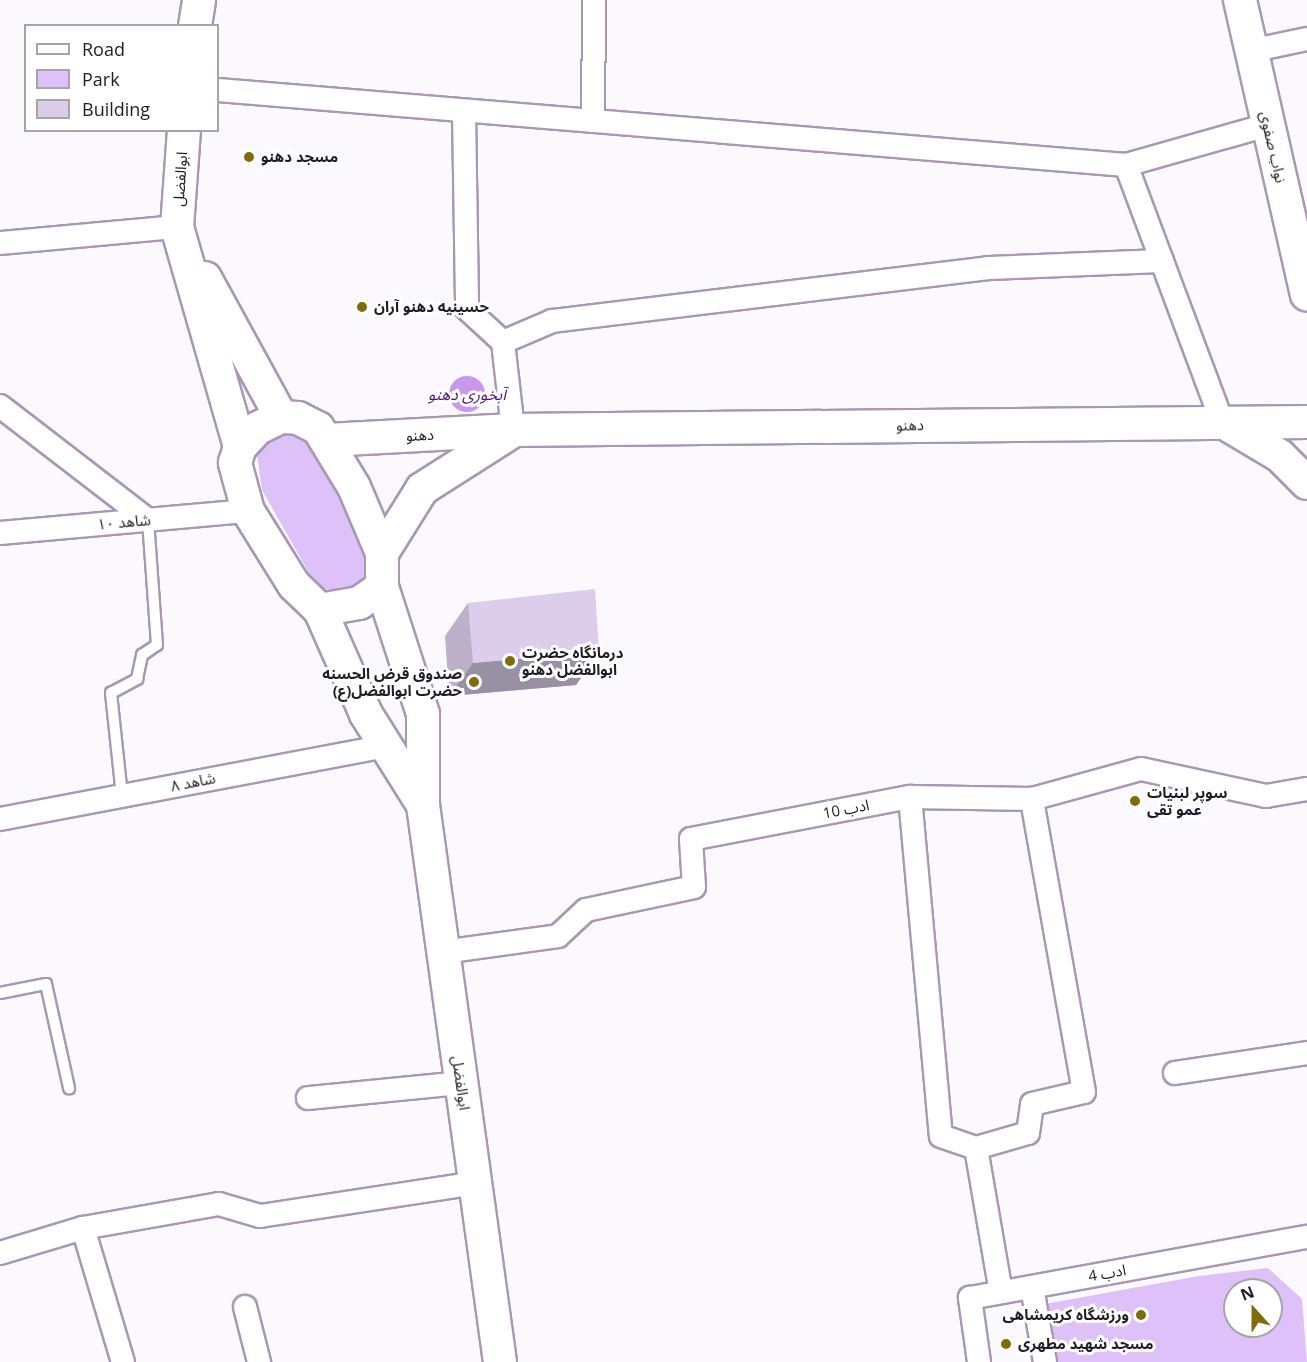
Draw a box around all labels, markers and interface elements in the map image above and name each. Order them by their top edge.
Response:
legend [24,24,219,132]
text: Road [82,37,125,61]
text: Park [82,67,120,91]
text: Building [82,97,150,121]
street label: نواب صفوی [1256,109,1290,185]
place label: مسجد دهنو [261,148,338,166]
marker: مسجد دهنو [242,150,256,164]
street label: ابوالفضل [169,151,191,207]
place label: حسینیه دهنو آران [374,298,489,316]
marker: حسینیه دهنو آران [355,300,369,314]
water label: آبخوری دهنو [428,384,506,404]
street label: دهنو [896,416,924,434]
street label: دهنو [406,425,434,445]
street label: شاهد ۱۰ [96,511,152,533]
place label: درمانگاه حضرت ابوالفضل دهنو [522,643,624,678]
marker: درمانگاه حضرت ابوالفضل دهنو [503,654,517,668]
place label: صندوق قرض الحسنه حضرت ابوالفضل(ع) [322,664,462,699]
marker: صندوق قرض الحسنه حضرت ابوالفضل(ع) [467,675,481,689]
street label: شاهد ۸ [169,769,217,795]
place label: سوپر لبنیات عمو تقی [1147,783,1227,818]
marker: سوپر لبنیات عمو تقی [1128,794,1142,808]
street label: ادب 10 [821,796,871,822]
street label: ابوالفضل [448,1055,474,1111]
street label: ادب 4 [1087,1261,1127,1285]
north arrow [1223,1278,1283,1338]
text: N [1237,1280,1257,1306]
place label: ورزشگاه کریمشاهی [1003,1306,1129,1324]
marker: ورزشگاه کریمشاهی [1134,1308,1148,1322]
place label: مسجد شهید مطهری [1018,1335,1153,1353]
marker: مسجد شهید مطهری [999,1337,1013,1351]

